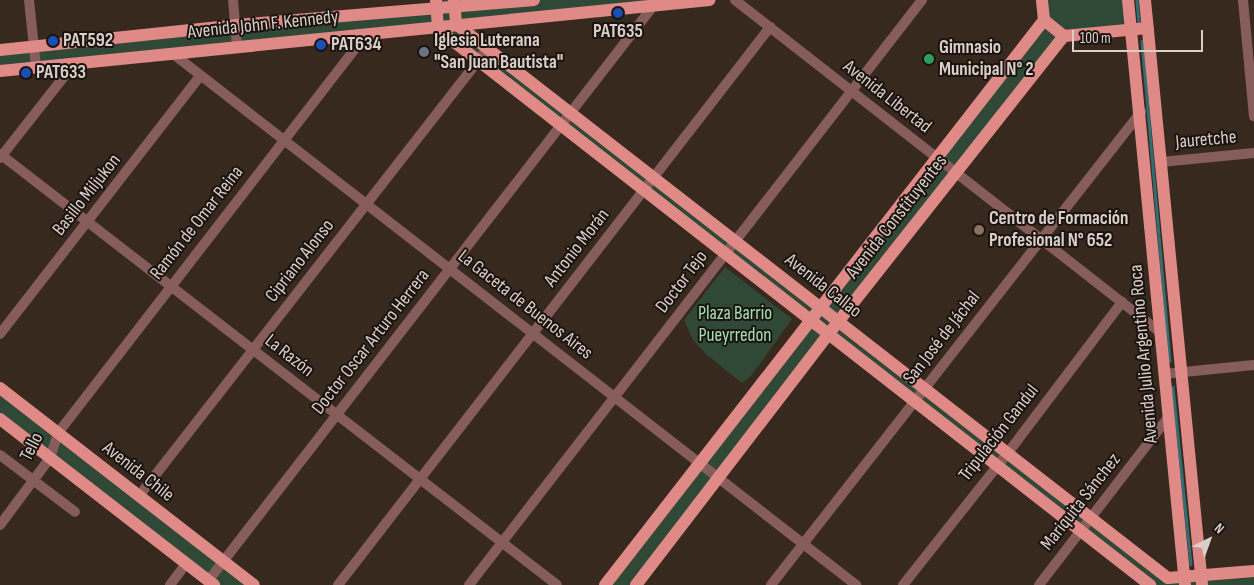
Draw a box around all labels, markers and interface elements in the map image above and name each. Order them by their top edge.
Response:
street label: Avenida John F. Kennedy [187,6,339,44]
marker: PAT635 [612,7,624,19]
scale bar [1074,20,1205,52]
place label: PAT635 [593,21,643,43]
text: 100 m [1080,29,1111,48]
place label: PAT592 [63,30,113,52]
place label: Iglesia Luterana "San Juan Bautista" [434,30,563,74]
place label: PAT634 [331,34,381,56]
marker: PAT592 [47,35,59,47]
place label: Gimnasio Municipal N° 2 [939,37,1034,81]
marker: PAT634 [315,39,327,51]
marker: Iglesia Luterana "San Juan Bautista" [418,46,430,58]
marker: Gimnasio Municipal N° 2 [923,53,935,65]
street label: Avenida Libertad [838,56,936,138]
place label: PAT633 [36,62,86,84]
marker: PAT633 [20,67,32,79]
street label: Jauretche [1175,126,1237,154]
street label: Basillo Miljukon [48,150,126,240]
street label: Avenida Constituyentes [842,151,952,283]
street label: Ramón de Omar Reina [145,162,249,284]
street label: Antonio Morán [540,204,614,292]
place label: Centro de Formación Profesional N° 652 [989,208,1128,252]
street label: Cipriano Alonso [261,215,339,307]
marker: Centro de Formación Profesional N° 652 [973,224,985,236]
street label: La Gaceta de Buenos Aires [453,245,597,365]
street label: Doctor Tejo [651,246,713,318]
street label: Avenida Callao [780,249,866,323]
street label: Avenida Julio Argentino Roca [1125,264,1163,444]
street label: Doctor Oscar Arturo Herrera [307,265,435,419]
street label: San José de Jáchal [898,287,986,389]
park label: Plaza Barrio Pueyrredon [698,303,772,347]
street label: La Razón [260,330,318,382]
street label: Tripulación Gandul [954,380,1044,486]
street label: Tello [15,429,49,465]
street label: Avenida Chile [98,437,178,507]
street label: Mariquita Sánchez [1036,449,1126,555]
north arrow [1184,515,1234,565]
text: N [1211,520,1228,537]

